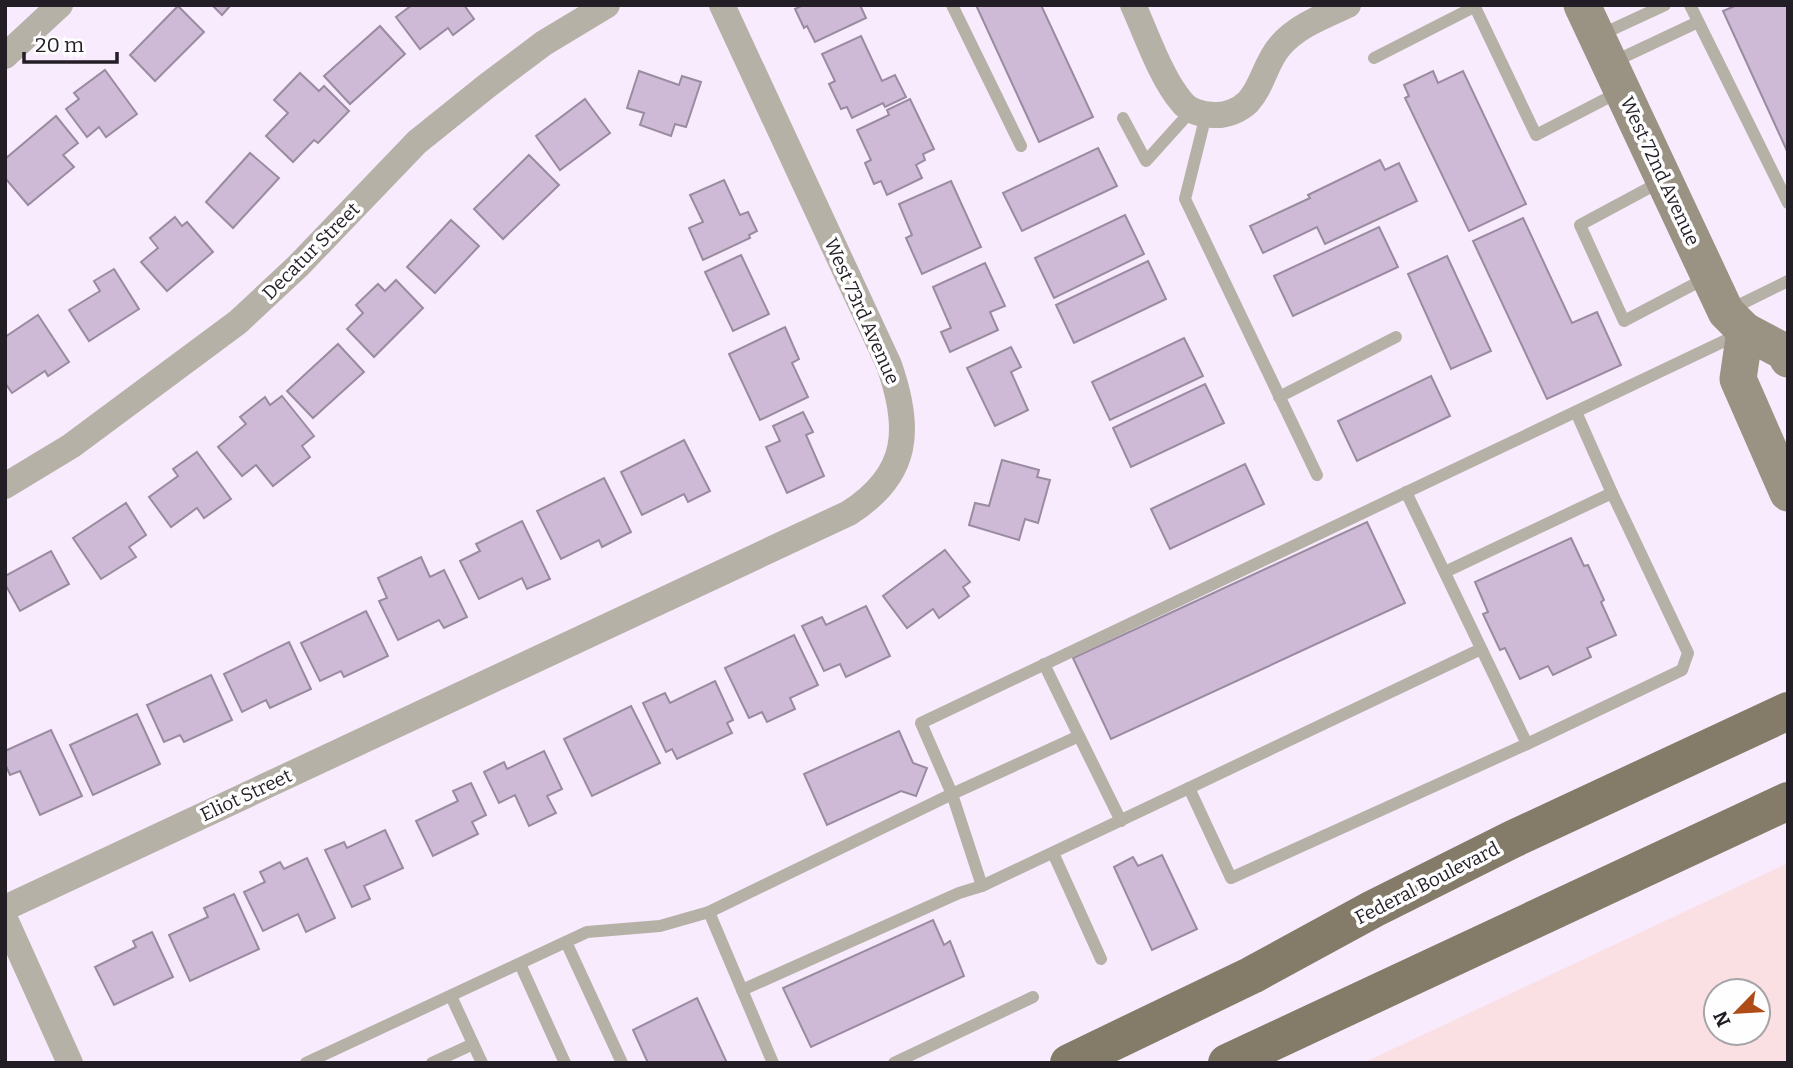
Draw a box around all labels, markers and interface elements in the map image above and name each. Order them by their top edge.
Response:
scale bar [24,21,117,65]
text: 20 m [35,32,84,58]
street label: West 72nd Avenue [1615,93,1705,249]
street label: Decatur Street [258,197,365,304]
street label: West 73rd Avenue [819,234,905,388]
street label: Eliot Street [197,764,295,826]
street label: Federal Boulevard [1351,837,1503,929]
north arrow [1702,977,1772,1047]
text: N [1708,1007,1736,1030]

